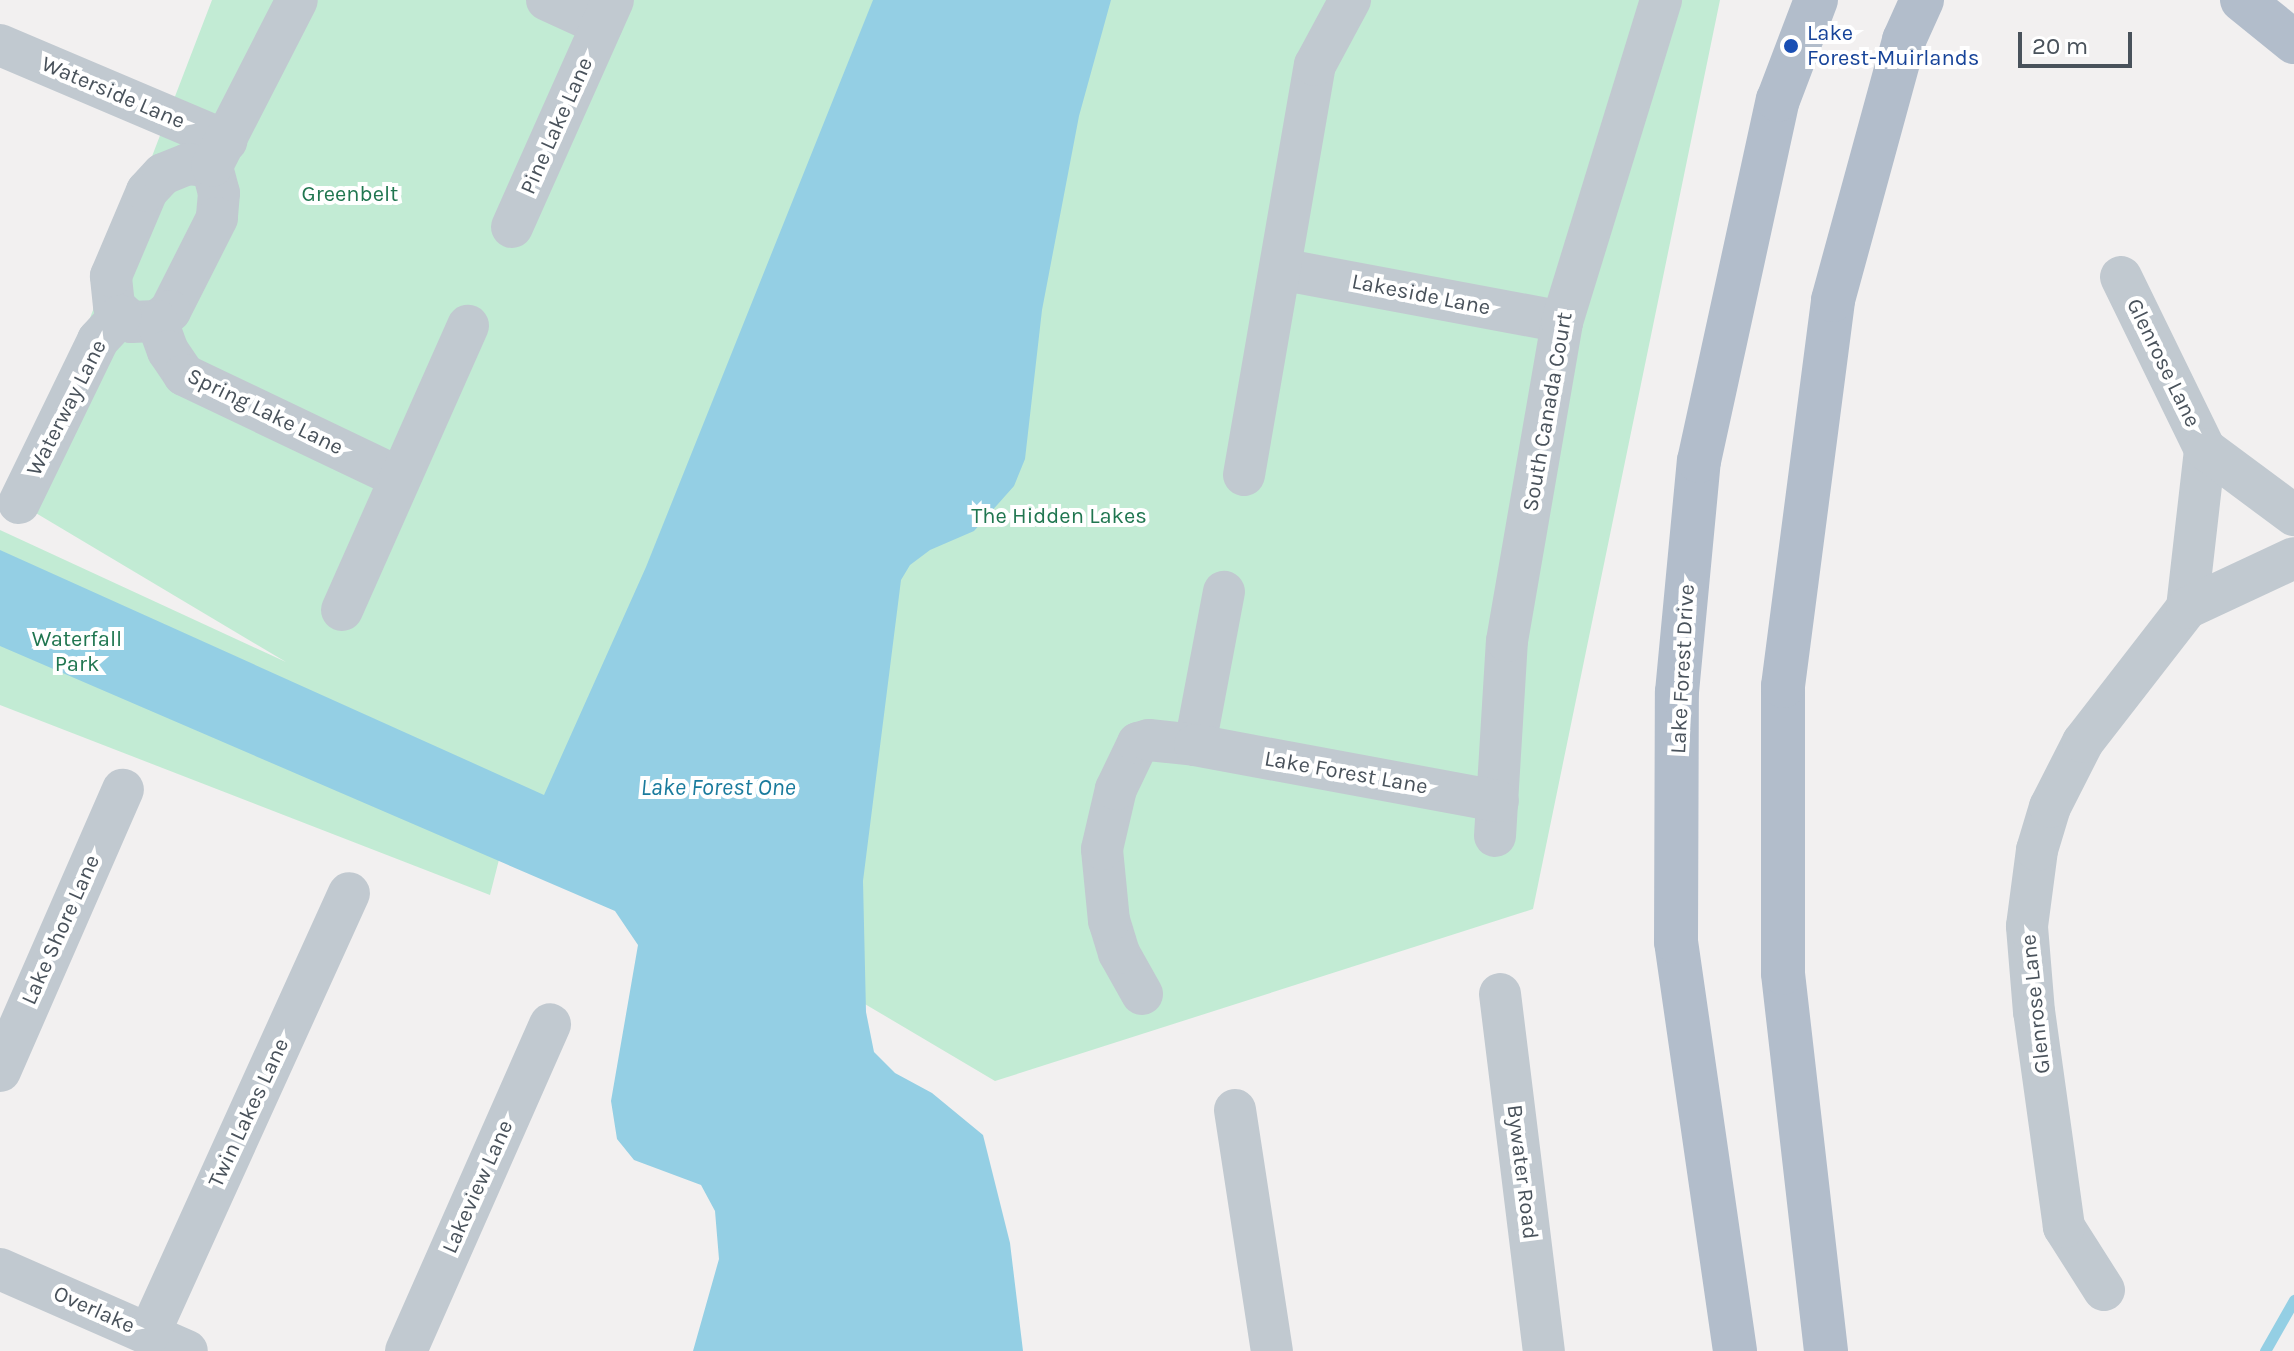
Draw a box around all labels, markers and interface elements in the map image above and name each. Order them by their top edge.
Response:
scale bar [2022,16,2136,66]
place label: Lake Forest-Muirlands [1807,20,1979,72]
text: 20 m [2032,32,2088,60]
marker: Lake Forest-Muirlands [1782,37,1800,55]
street label: Waterside Lane [37,51,189,135]
street label: Pine Lake Lane [515,54,599,198]
park label: Greenbelt [302,182,398,208]
street label: Lakeside Lane [1349,269,1493,321]
street label: Glenrose Lane [2120,294,2206,432]
street label: South Canada Court [1517,310,1579,514]
street label: Waterway Lane [21,336,113,480]
street label: Spring Lake Lane [183,363,347,461]
park label: The Hidden Lakes [971,504,1147,530]
street label: Lake Forest Drive [1665,583,1701,755]
park label: Waterfall Park [32,626,122,678]
street label: Lake Forest Lane [1262,746,1430,800]
water label: Lake Forest One [640,774,796,802]
street label: Lake Shore Lane [16,851,106,1009]
street label: Glenrose Lane [2016,933,2056,1075]
street label: Twin Lakes Lane [203,1034,295,1192]
street label: Bywater Road [1501,1103,1543,1241]
street label: Lakeview Lane [437,1116,519,1258]
street label: Overlake [49,1280,139,1340]

